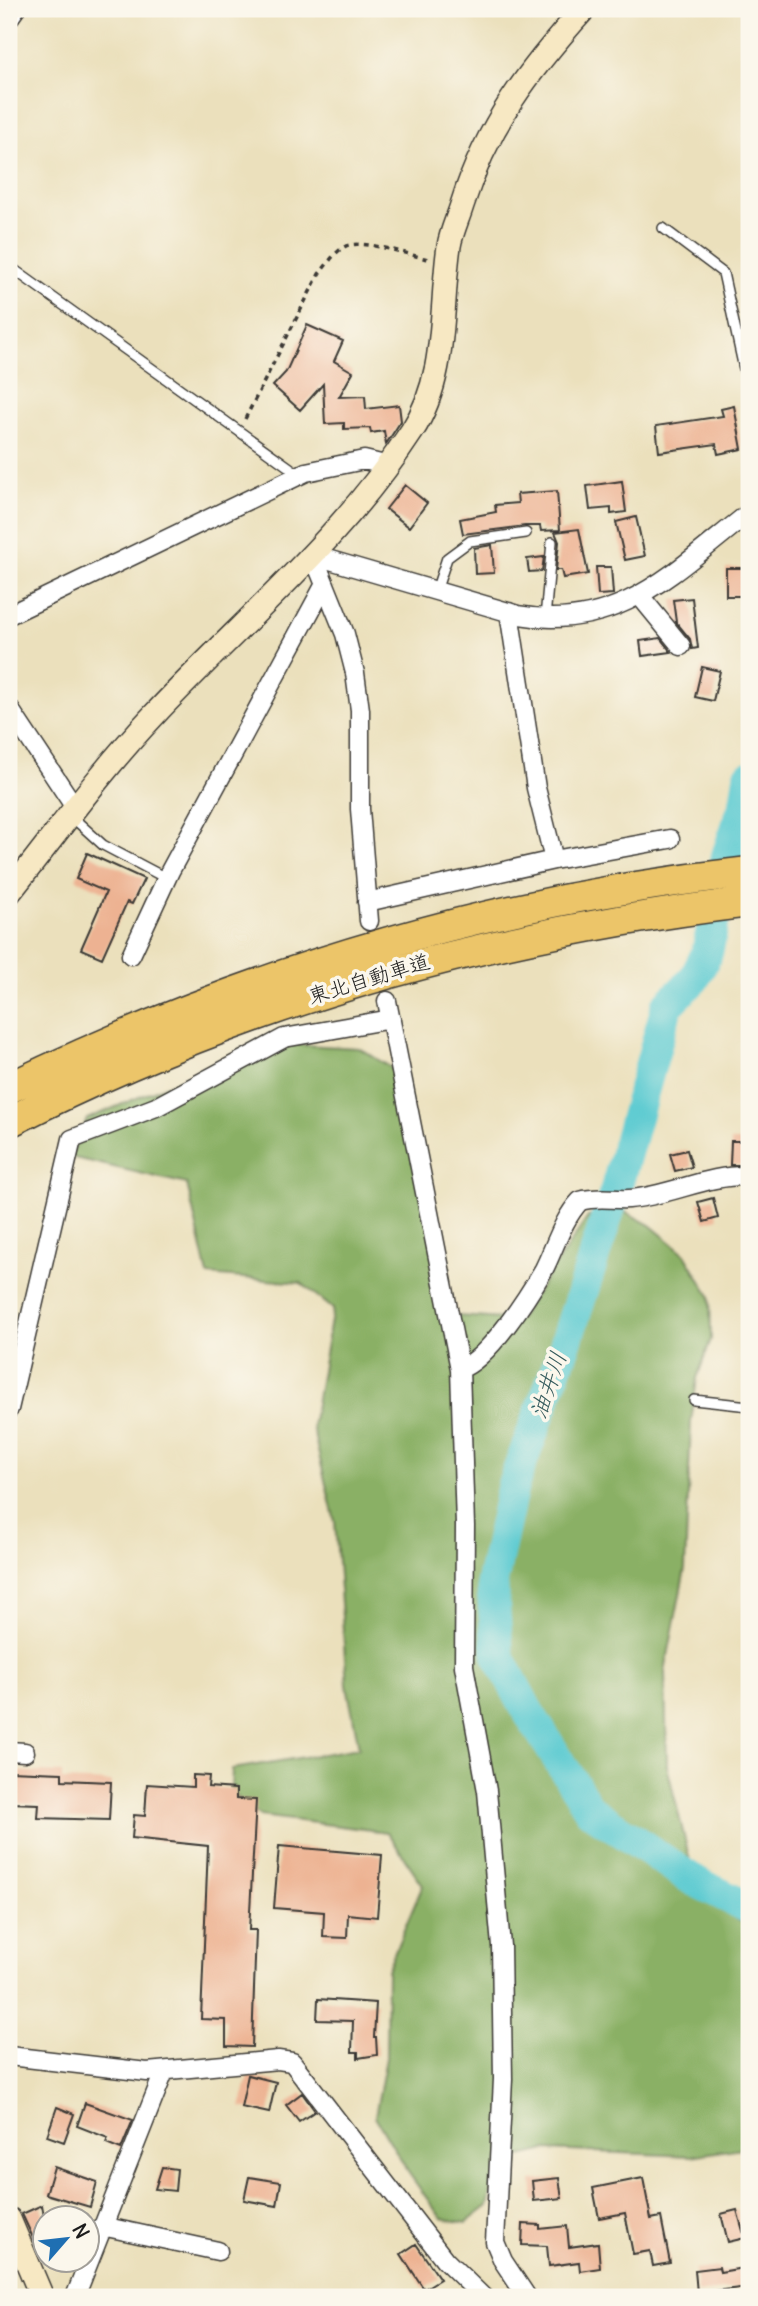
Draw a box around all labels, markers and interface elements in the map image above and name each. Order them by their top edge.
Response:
street label: 東北自動車道 [305,947,433,1010]
water label: 油井川 [523,1347,572,1422]
north arrow [32,2204,102,2274]
text: N [67,2220,95,2242]

